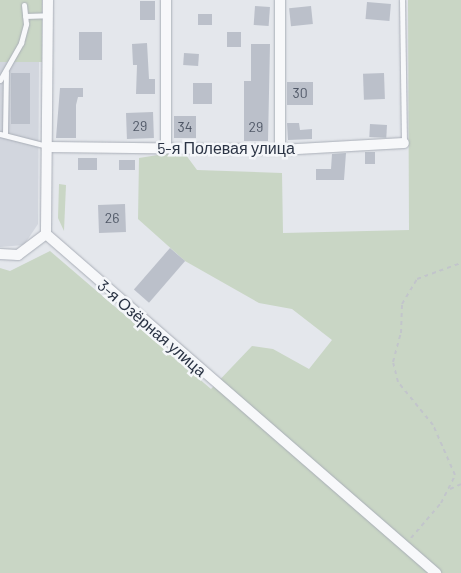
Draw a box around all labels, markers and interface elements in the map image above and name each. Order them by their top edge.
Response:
house number: 30 [292,85,308,101]
house number: 29 [133,118,147,134]
house number: 34 [178,119,192,135]
house number: 29 [249,119,263,135]
street label: 5-я Полевая улица [157,138,295,158]
house number: 26 [105,210,119,226]
street label: 3-я Озёрная улица [94,276,210,380]

